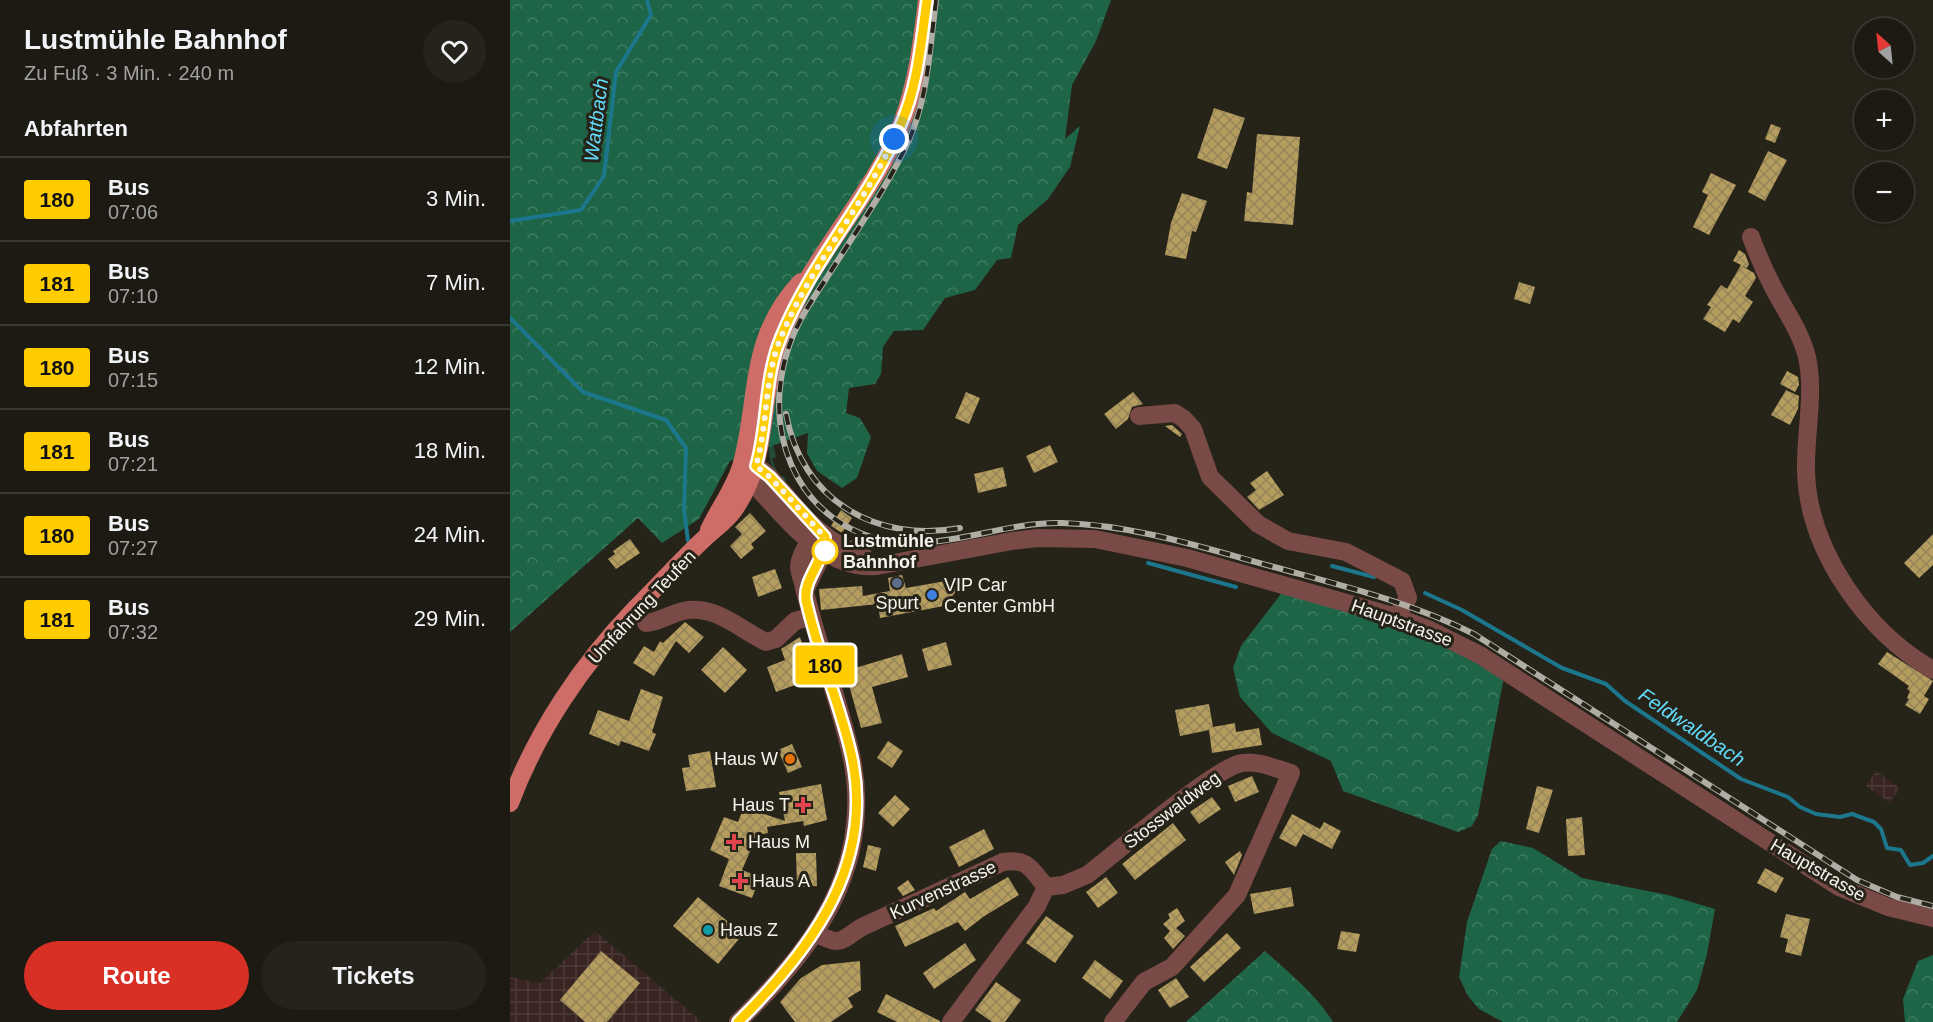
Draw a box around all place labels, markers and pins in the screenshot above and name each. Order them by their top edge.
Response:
place label: Lustmühle Bahnhof [843,531,934,572]
marker: Lustmühle Bahnhof [812,538,838,564]
place label: VIP Car Center GmbH [944,575,1055,616]
marker: Spurt [890,576,904,590]
marker: VIP Car Center GmbH [925,588,939,602]
place label: Spurt [875,593,919,613]
place label: Haus W [714,749,778,769]
marker: Haus W [783,752,797,766]
place label: Haus T [732,795,790,815]
marker: Haus T [794,796,812,814]
place label: Haus M [748,832,810,852]
marker: Haus M [725,833,743,851]
place label: Haus A [752,871,810,891]
marker: Haus A [733,874,747,888]
place label: Haus Z [720,920,778,940]
marker: Haus Z [701,923,715,937]

